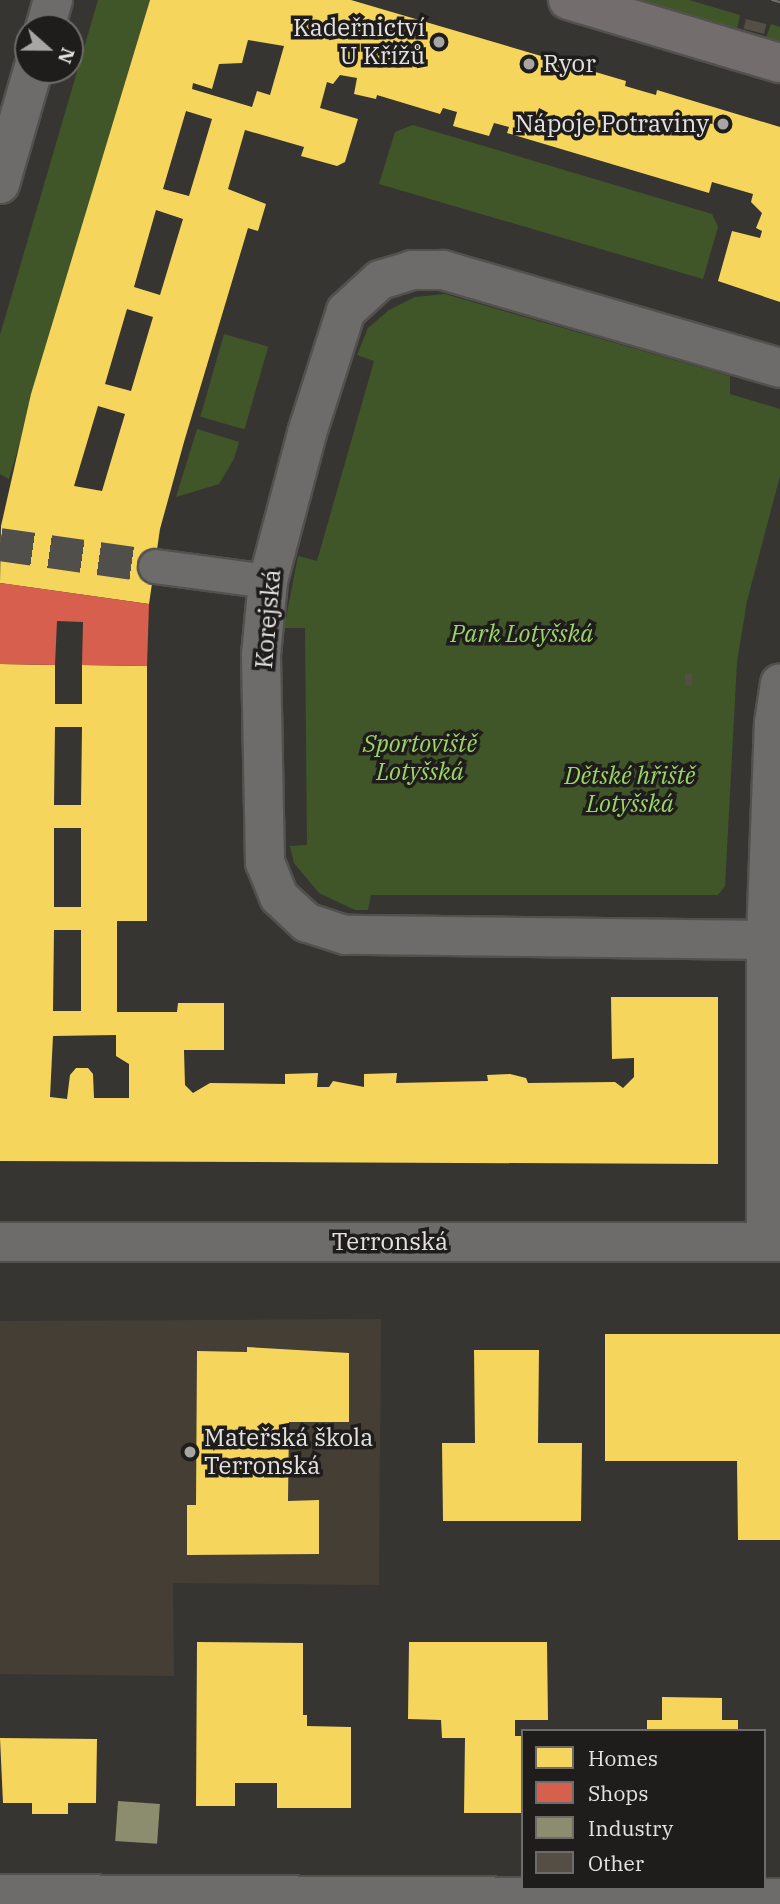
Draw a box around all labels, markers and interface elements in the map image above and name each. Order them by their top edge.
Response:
north arrow [14,14,84,84]
place label: Kadeřnictví U Křížů [293,14,425,70]
marker: Kadeřnictví U Křížů [431,34,447,50]
text: N [53,44,81,67]
place label: Ryor [543,50,596,78]
marker: Ryor [521,56,537,72]
place label: Nápoje Potraviny [515,110,709,138]
marker: Nápoje Potraviny [715,116,731,132]
street label: Korejská [249,568,287,670]
park label: Park Lotyšská [451,620,593,648]
park label: Sportoviště Lotyšská [363,730,477,786]
park label: Dětské hřiště Lotyšská [564,762,696,818]
street label: Terronská [332,1228,448,1256]
place label: Mateřská škola Terronská [204,1424,373,1480]
marker: Mateřská škola Terronská [182,1444,198,1460]
legend [521,1729,766,1890]
text: Homes [588,1744,658,1772]
text: Shops [588,1779,648,1807]
text: Industry [588,1814,673,1842]
text: Other [588,1849,644,1877]

